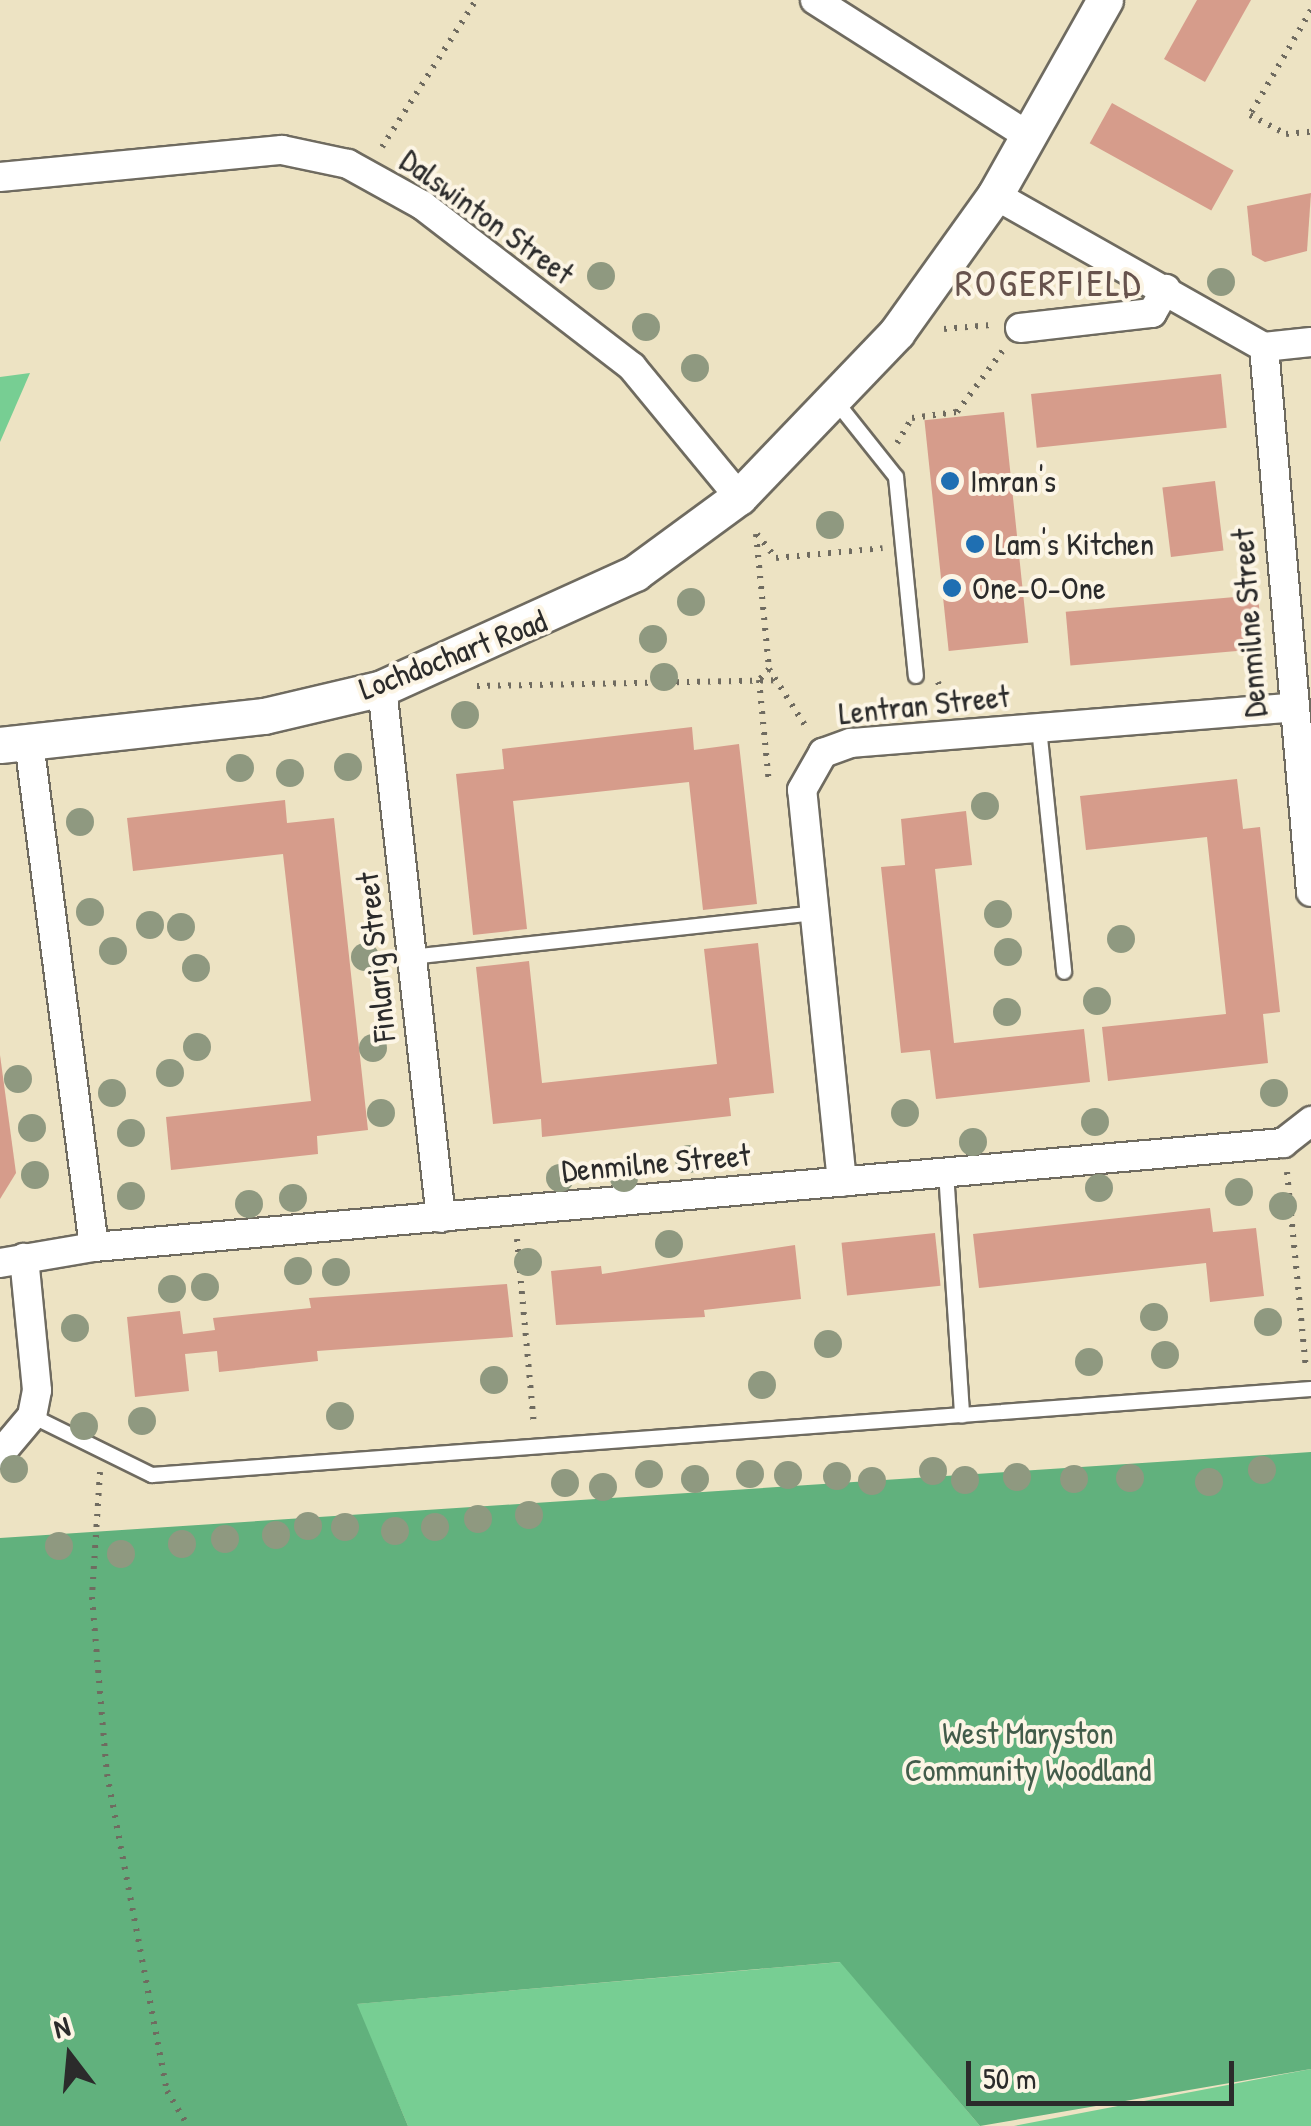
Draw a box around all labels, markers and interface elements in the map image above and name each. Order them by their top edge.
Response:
street label: Dalswinton Street [393,141,581,293]
district label: ROGERFIELD [955,260,1143,306]
place label: Imran's [970,462,1056,500]
marker: Imran's [939,470,961,492]
place label: Lam's Kitchen [995,525,1154,563]
street label: Denmilne Street [1223,527,1275,719]
marker: Lam's Kitchen [964,533,986,555]
place label: One-O-One [972,569,1106,607]
marker: One-O-One [941,577,963,599]
street label: Lochdochart Road [354,602,552,708]
street label: Lentran Street [837,677,1011,733]
street label: Finlarig Street [348,870,404,1044]
street label: Denmilne Street [560,1136,752,1190]
park label: West Maryston Community Woodland [905,1715,1151,1790]
north arrow [20,2006,120,2106]
text: N [49,2007,74,2047]
scale bar [971,2041,1238,2103]
text: 50 m [983,2058,1036,2098]

